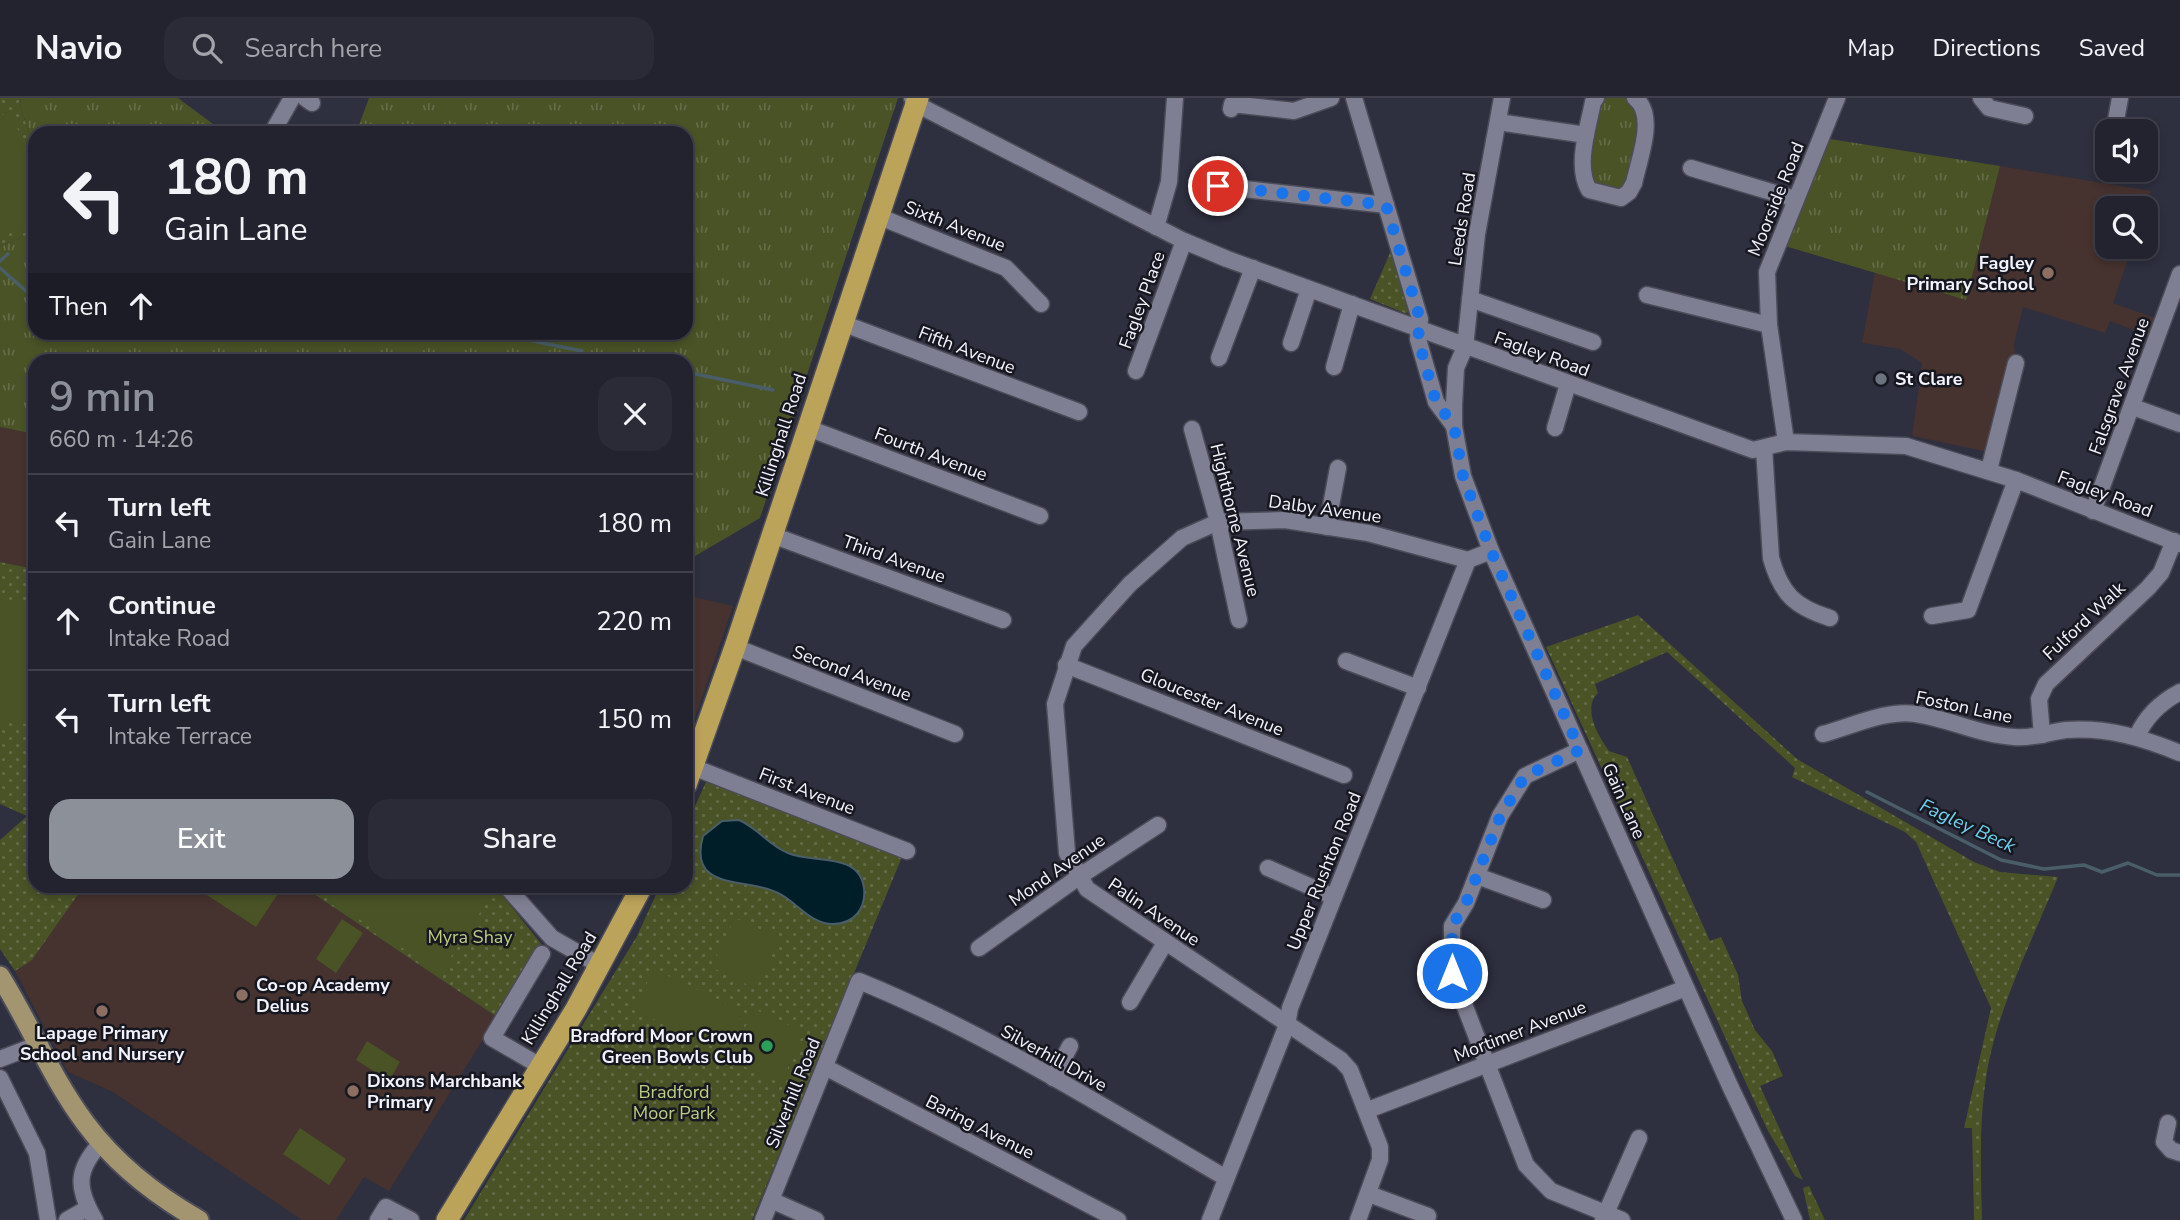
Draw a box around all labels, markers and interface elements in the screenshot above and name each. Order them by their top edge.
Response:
search box [164,17,654,80]
text: Navio [35,26,122,71]
icon: search [188,29,226,67]
text: Search here [244,31,382,66]
text: Map [1847,32,1894,64]
text: Directions [1932,32,2041,64]
text: Saved [2079,32,2145,64]
map controls [2095,119,2158,259]
button: sound [2095,119,2158,182]
street label: Moorside Road [1742,138,1810,260]
text: 180 m [164,144,308,211]
icon: left [49,154,140,245]
pin [1188,156,1248,216]
icon: arrive [1199,167,1237,205]
street label: Leeds Road [1443,170,1481,268]
street label: Sixth Avenue [901,195,1009,257]
button: search [2095,196,2158,259]
text: Gain Lane [164,208,308,251]
street label: Fagley Place [1113,248,1171,352]
place label: Fagley Primary School [1906,251,2035,296]
marker: Fagley Primary School [2040,265,2056,281]
icon: ahead [122,287,160,325]
text: Then [49,289,108,324]
street label: Falsgrave Avenue [2083,314,2155,458]
street label: Fifth Avenue [915,321,1019,379]
street label: Fagley Road [1491,326,1593,382]
place label: St Clare [1895,367,1963,391]
text: 9 min [49,369,156,426]
street label: Killinghall Road [750,370,812,500]
marker: St Clare [1873,371,1889,387]
button: close [598,377,672,451]
street label: Fourth Avenue [871,421,991,487]
text: 660 m · 14:26 [49,424,194,455]
street label: Highthorne Avenue [1204,441,1266,599]
street label: Fagley Road [2054,465,2156,523]
street label: Dalby Avenue [1267,489,1383,529]
text: Turn left [108,490,211,525]
icon: left [49,504,87,542]
text: 180 m [596,506,672,541]
text: Gain Lane [108,525,211,556]
street label: Third Avenue [839,529,949,589]
street label: Fulford Walk [2037,576,2131,666]
text: Continue [108,588,216,623]
icon: ahead [49,602,87,640]
text: 220 m [596,604,672,639]
text: Intake Road [108,623,230,654]
street label: Second Avenue [789,639,915,707]
street label: Gloucester Avenue [1137,662,1287,742]
street label: Foston Lane [1913,685,2015,729]
text: Turn left [108,686,211,721]
icon: left [49,700,87,738]
text: 150 m [596,702,672,737]
text: Intake Terrace [108,721,252,752]
street label: Gain Lane [1597,759,1651,843]
street label: First Avenue [755,762,859,820]
street label: Upper Rushton Road [1281,788,1367,954]
water label: Fagley Beck [1916,792,2020,860]
button: Exit [49,799,354,879]
button: Share [368,799,672,879]
street label: Mond Avenue [1004,828,1110,912]
street label: Palin Avenue [1103,872,1205,952]
park label: Myra Shay [427,925,513,949]
street label: Killinghall Road [516,927,602,1049]
position arrow [1415,936,1489,1010]
place label: Co-op Academy Delius [256,973,390,1018]
marker: Co-op Academy Delius [234,987,250,1003]
street label: Mortimer Avenue [1450,995,1590,1067]
marker: Lapage Primary School and Nursery [94,1003,110,1019]
street label: Silverhill Drive [997,1019,1111,1097]
place label: Lapage Primary School and Nursery [20,1021,185,1066]
place label: Bradford Moor Crown Green Bowls Club [570,1024,753,1069]
street label: Silverhill Road [760,1034,826,1152]
marker: Bradford Moor Crown Green Bowls Club [759,1038,775,1054]
place label: Dixons Marchbank Primary [367,1069,522,1114]
park label: Bradford Moor Park [633,1080,716,1125]
marker: Dixons Marchbank Primary [345,1083,361,1099]
street label: Baring Avenue [922,1089,1038,1165]

